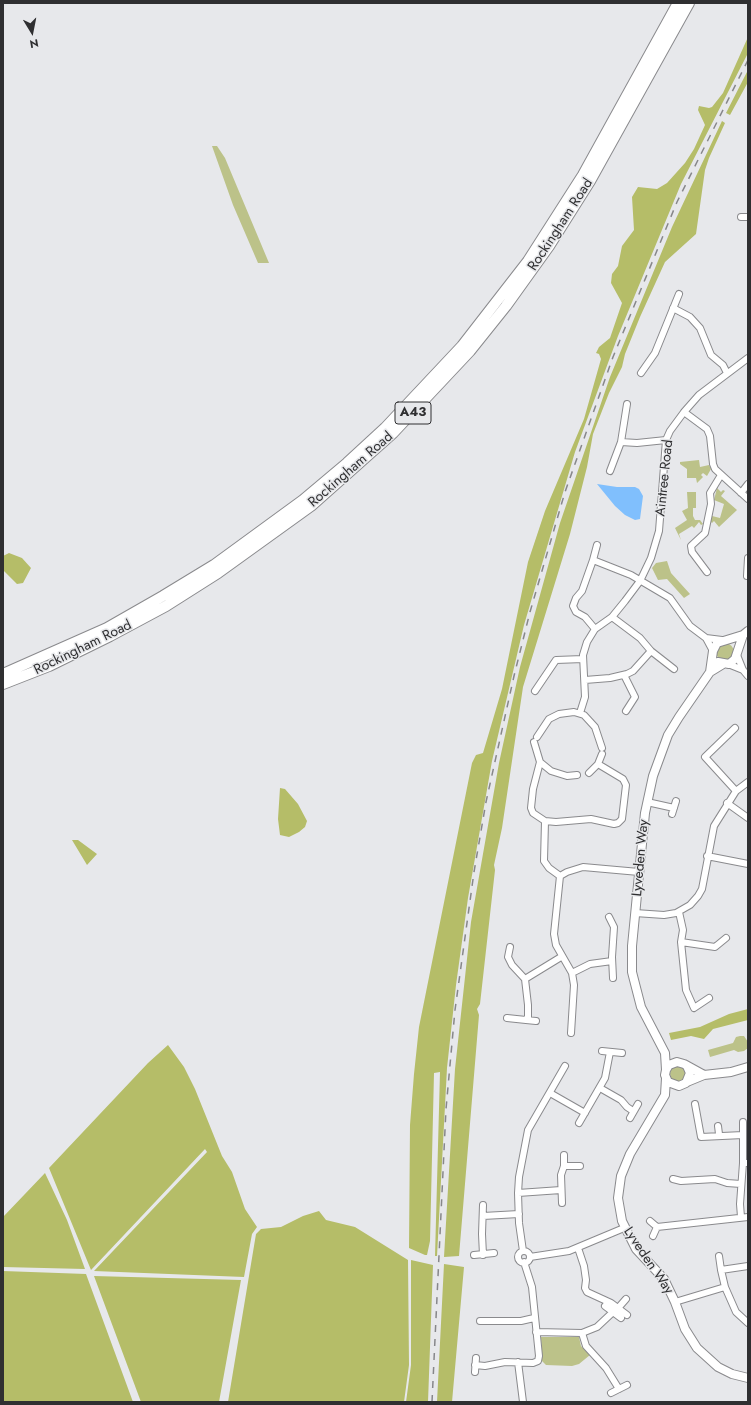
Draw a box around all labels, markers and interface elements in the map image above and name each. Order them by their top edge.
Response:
north arrow [12,12,52,52]
text: N [28,35,40,52]
street label: Rockingham Road [525,176,597,274]
road number: A43 [395,402,431,424]
street label: Rockingham Road [305,429,397,511]
street label: Aintree Road [653,439,677,517]
street label: Rockingham Road [31,617,135,679]
street label: Lyveden Way [629,819,653,897]
street label: Lyveden Way [619,1224,677,1298]

